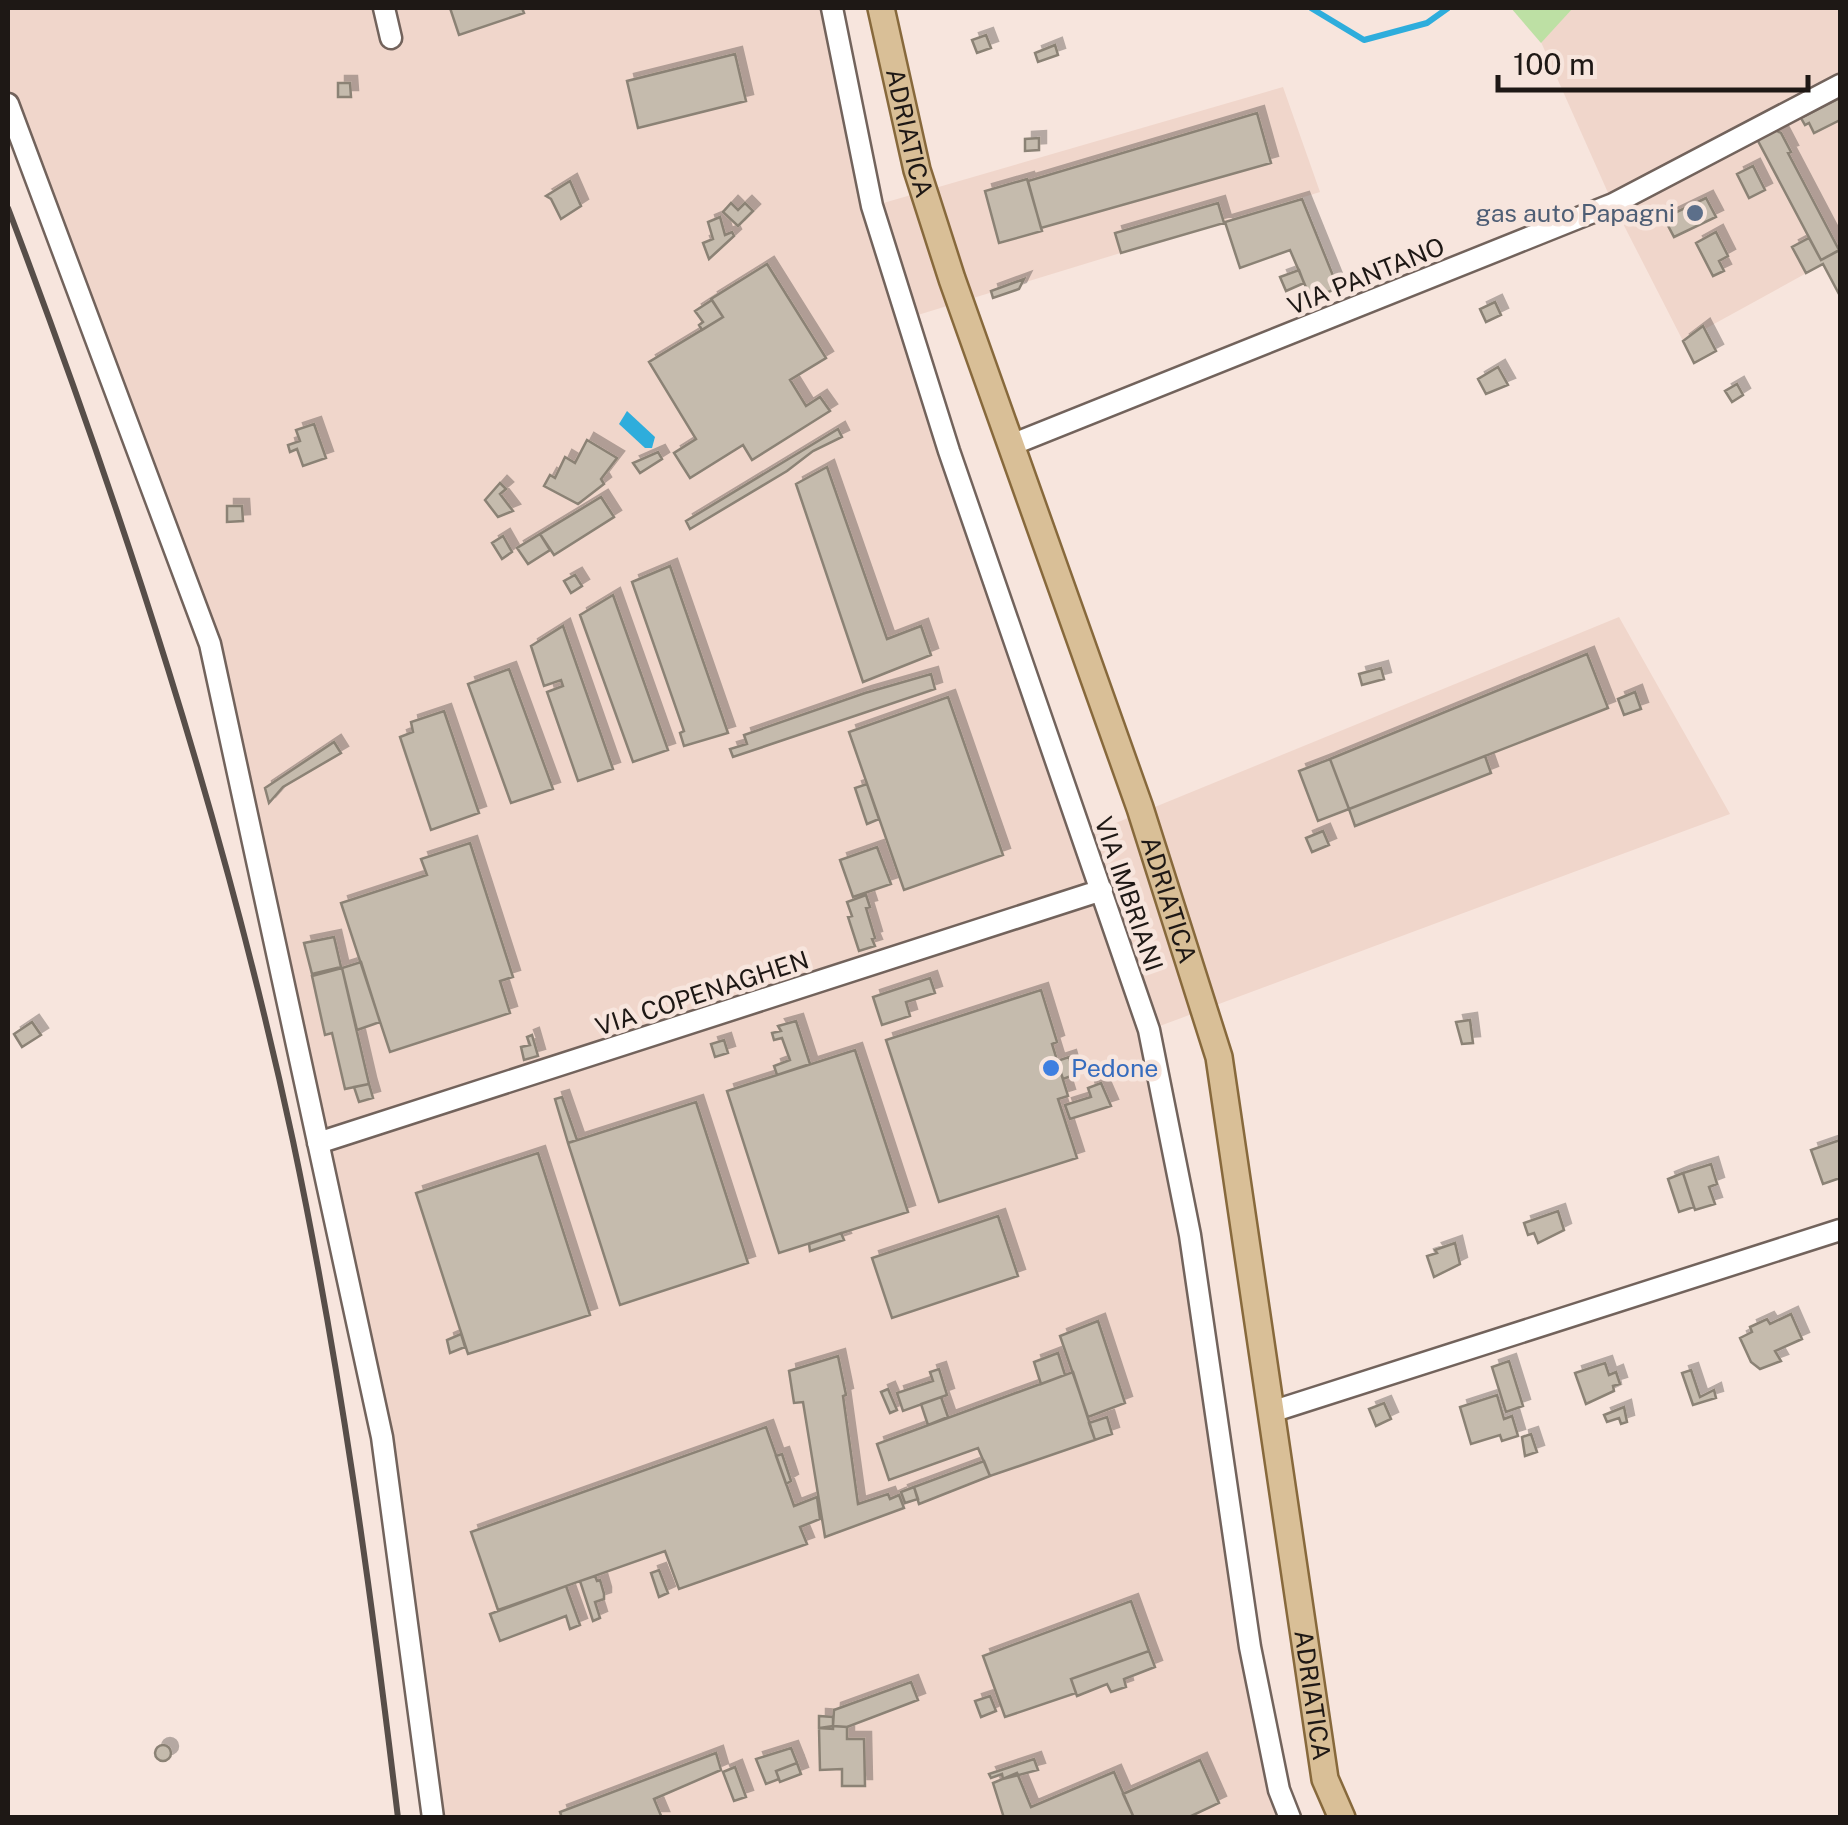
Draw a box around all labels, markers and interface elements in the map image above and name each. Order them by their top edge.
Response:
scale bar [1498,30,1808,92]
text: 100 m [1513,46,1595,82]
street label: ADRIATICA [880,66,940,201]
place label: gas auto Papagni [1475,198,1675,228]
marker: gas auto Papagni [1684,202,1706,224]
street label: VIA PANTANO [1283,231,1449,321]
street label: VIA IMBRIANI [1089,813,1169,975]
street label: ADRIATICA [1135,833,1203,967]
street label: VIA COPENAGHEN [592,944,812,1042]
place label: Pedone [1071,1053,1159,1083]
marker: Pedone [1040,1057,1062,1079]
street label: ADRIATICA [1288,1628,1337,1762]

